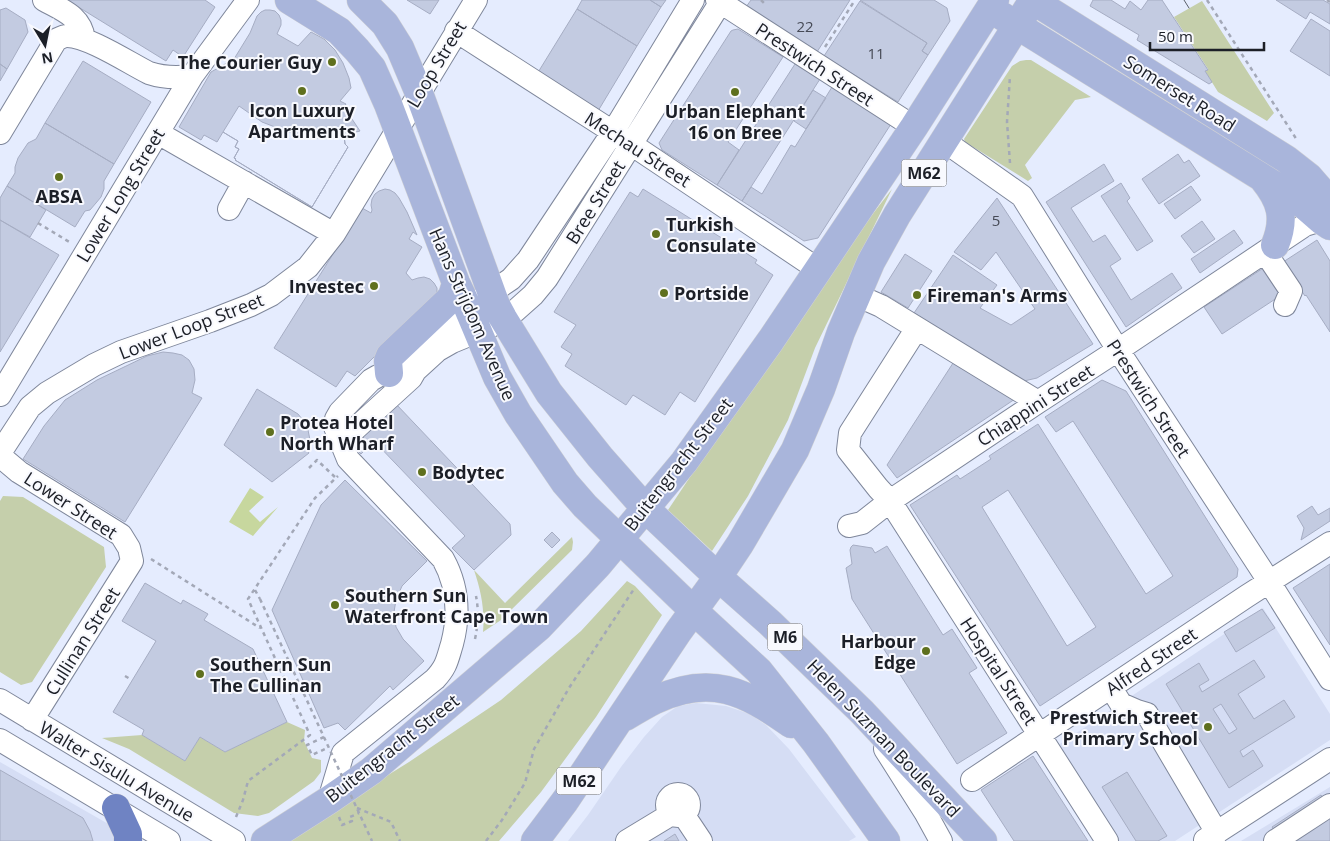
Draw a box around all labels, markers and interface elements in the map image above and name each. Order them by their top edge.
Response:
street label: Loop Street [401,16,471,112]
house number: 22 [796,16,814,36]
street label: Prestwich Street [751,17,879,111]
north arrow [20,20,70,70]
scale bar [1150,20,1264,52]
text: 50 m [1158,26,1193,46]
house number: 11 [867,43,885,63]
text: N [40,48,55,69]
street label: Somerset Road [1120,49,1240,137]
place label: The Courier Guy [178,50,323,74]
marker: The Courier Guy [326,56,338,68]
marker: Icon Luxury Apartments [296,85,308,97]
marker: Urban Elephant 16 on Bree [729,86,741,98]
place label: Icon Luxury Apartments [248,98,356,143]
place label: Urban Elephant 16 on Bree [665,99,805,144]
street label: Mechau Street [580,106,696,192]
street label: Lower Long Street [70,124,170,266]
street label: Bree Street [560,156,630,248]
road number: M62 [902,160,946,187]
marker: ABSA [53,171,65,183]
place label: ABSA [36,184,83,208]
house number: 5 [992,210,1000,230]
place label: Turkish Consulate [666,212,756,257]
street label: Hans Strijdom Avenue [424,224,522,404]
marker: Turkish Consulate [650,228,662,240]
place label: Investec [289,274,364,298]
marker: Investec [368,280,380,292]
place label: Portside [674,281,749,305]
place label: Fireman's Arms [927,283,1067,307]
street label: Lower Loop Street [115,287,267,365]
marker: Portside [658,287,670,299]
marker: Fireman's Arms [911,289,923,301]
street label: Prestwich Street [1102,334,1196,462]
street label: Chiappini Street [972,358,1098,452]
street label: Buitengracht Street [618,392,738,536]
place label: Protea Hotel North Wharf [280,410,395,455]
marker: Protea Hotel North Wharf [264,426,276,438]
place label: Bodytec [432,460,505,484]
street label: Lower Street [20,466,122,544]
marker: Bodytec [416,466,428,478]
street label: Cullinan Street [39,582,125,700]
place label: Southern Sun Waterfront Cape Town [345,583,548,628]
marker: Southern Sun Waterfront Cape Town [329,599,341,611]
street label: Hospital Street [955,612,1043,730]
street label: Alfred Street [1101,622,1201,700]
road number: M6 [768,624,802,650]
place label: Harbour Edge [841,629,916,674]
marker: Harbour Edge [920,645,932,657]
place label: Southern Sun The Cullinan [210,652,331,697]
street label: Helen Suzman Boulevard [802,654,966,822]
marker: Southern Sun The Cullinan [194,668,206,680]
street label: Buitengracht Street [320,688,464,808]
place label: Prestwich Street Primary School [1049,705,1198,750]
street label: Walter Sisulu Avenue [35,715,199,827]
marker: Prestwich Street Primary School [1202,721,1214,733]
road number: M62 [556,768,602,794]

